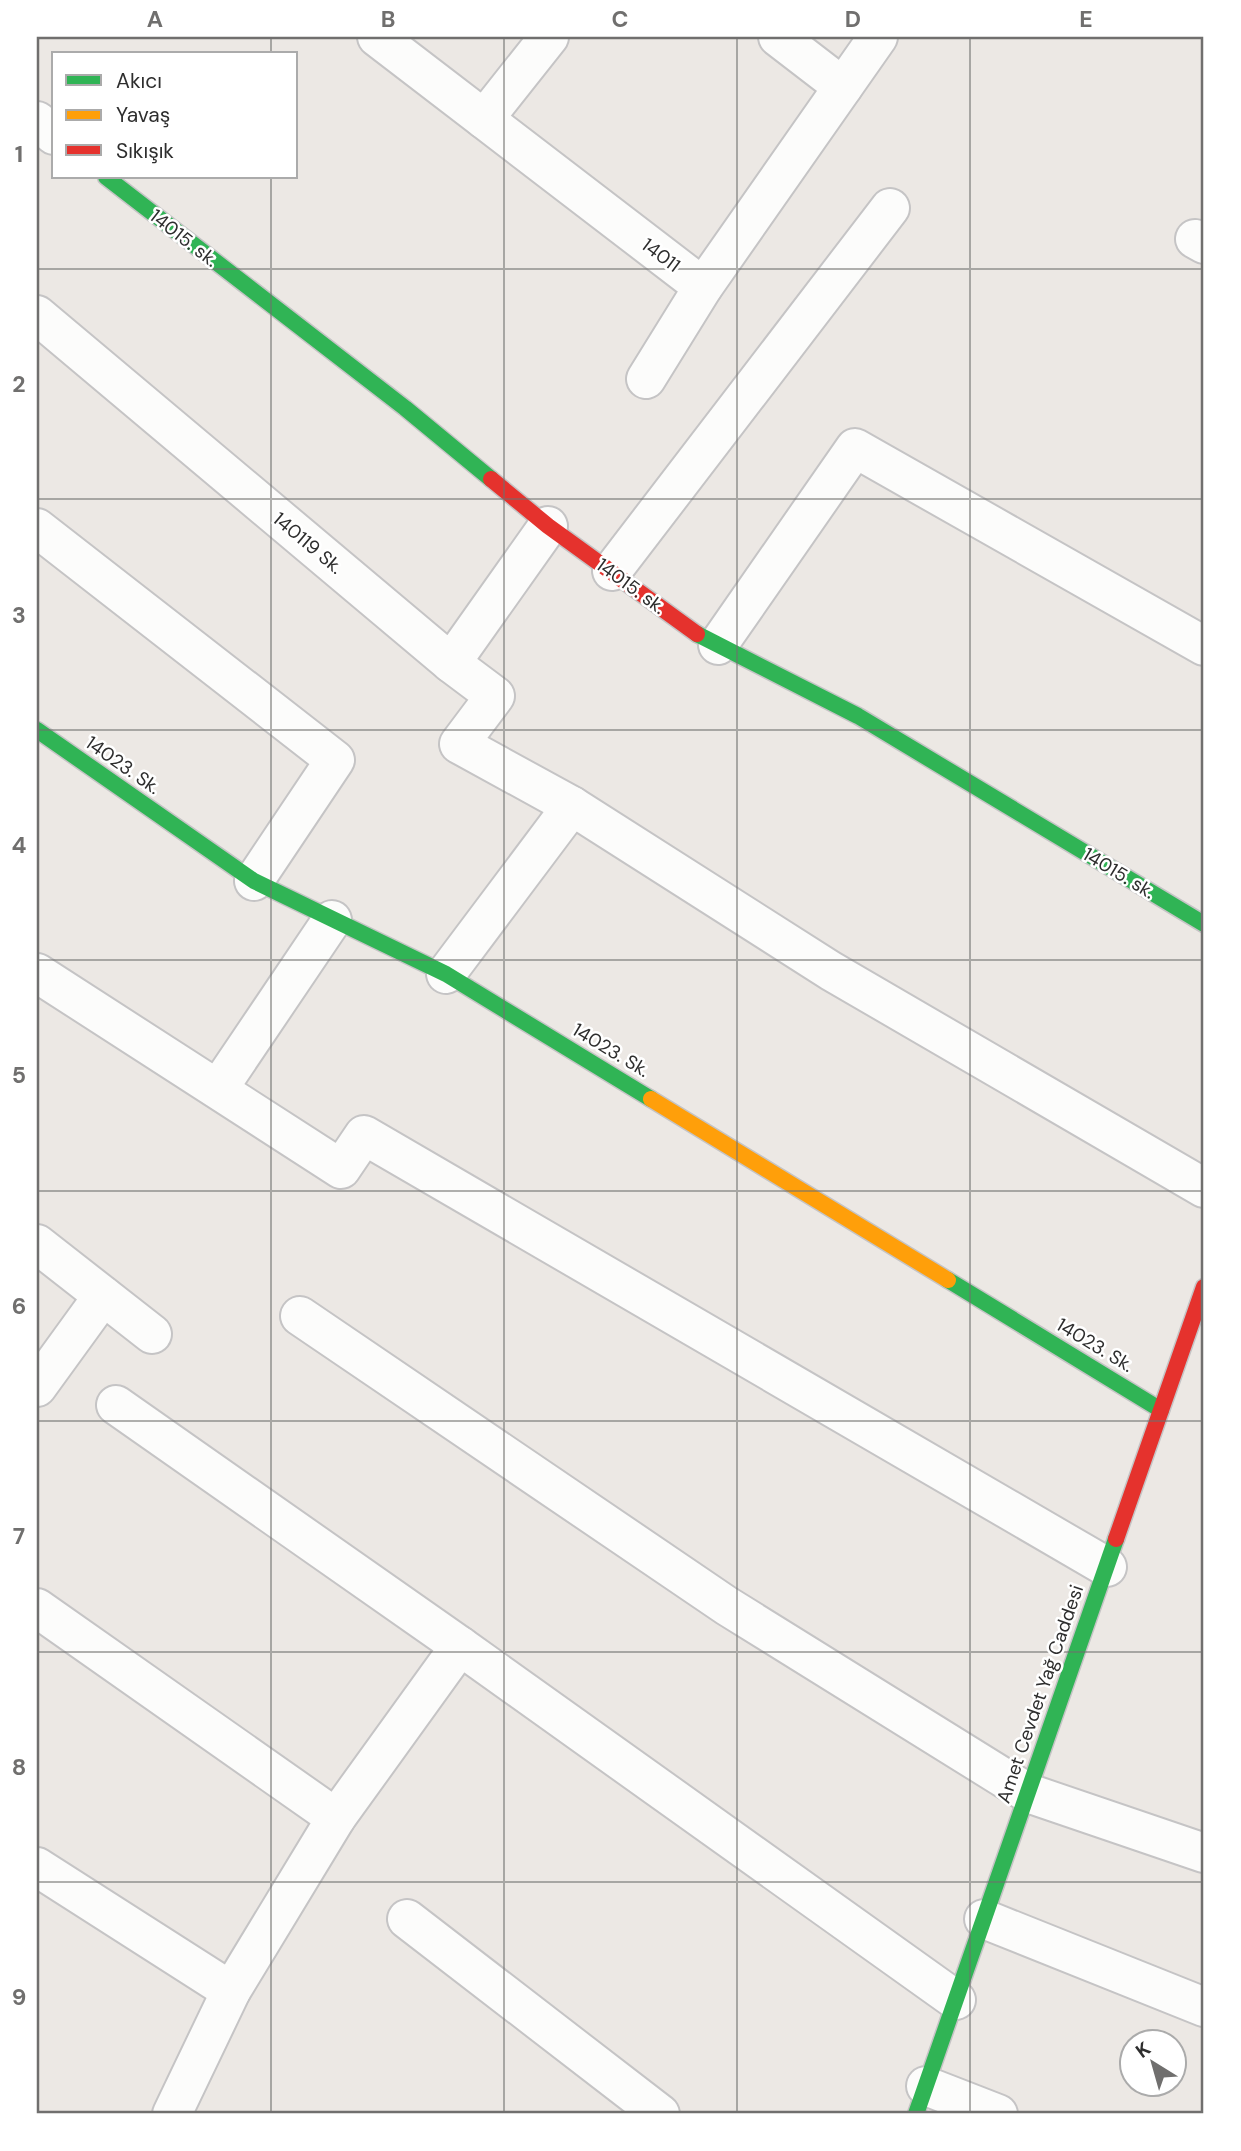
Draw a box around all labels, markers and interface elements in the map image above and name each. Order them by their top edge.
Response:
text: A [147,4,163,34]
text: B [381,4,395,34]
text: C [612,4,628,34]
text: D [845,4,861,34]
text: E [1079,4,1093,34]
legend [52,52,298,178]
text: Akıcı [116,67,162,95]
text: Yavaş [116,101,170,129]
text: Sıkışık [116,137,174,165]
text: 1 [15,139,23,169]
street label: 14015. sk. [145,204,223,272]
street label: 14011 [637,232,685,278]
text: 2 [12,369,26,399]
street label: 140119 Sk. [268,507,348,579]
street label: 14015. sk. [591,552,671,620]
text: 3 [12,600,26,630]
street label: 14023. Sk. [81,730,165,800]
text: 4 [12,830,27,860]
street label: 14015. sk. [1078,842,1160,904]
street label: 14023. Sk. [568,1017,654,1083]
text: 5 [12,1060,26,1090]
text: 6 [12,1291,26,1321]
street label: 14023. Sk. [1052,1312,1138,1378]
text: 7 [13,1521,25,1551]
street label: Amet Cevdet Yağ Caddesi [991,1582,1089,1806]
text: 8 [12,1752,26,1782]
text: 9 [12,1982,26,2012]
north arrow [1118,2028,1188,2098]
text: K [1131,2036,1156,2064]

